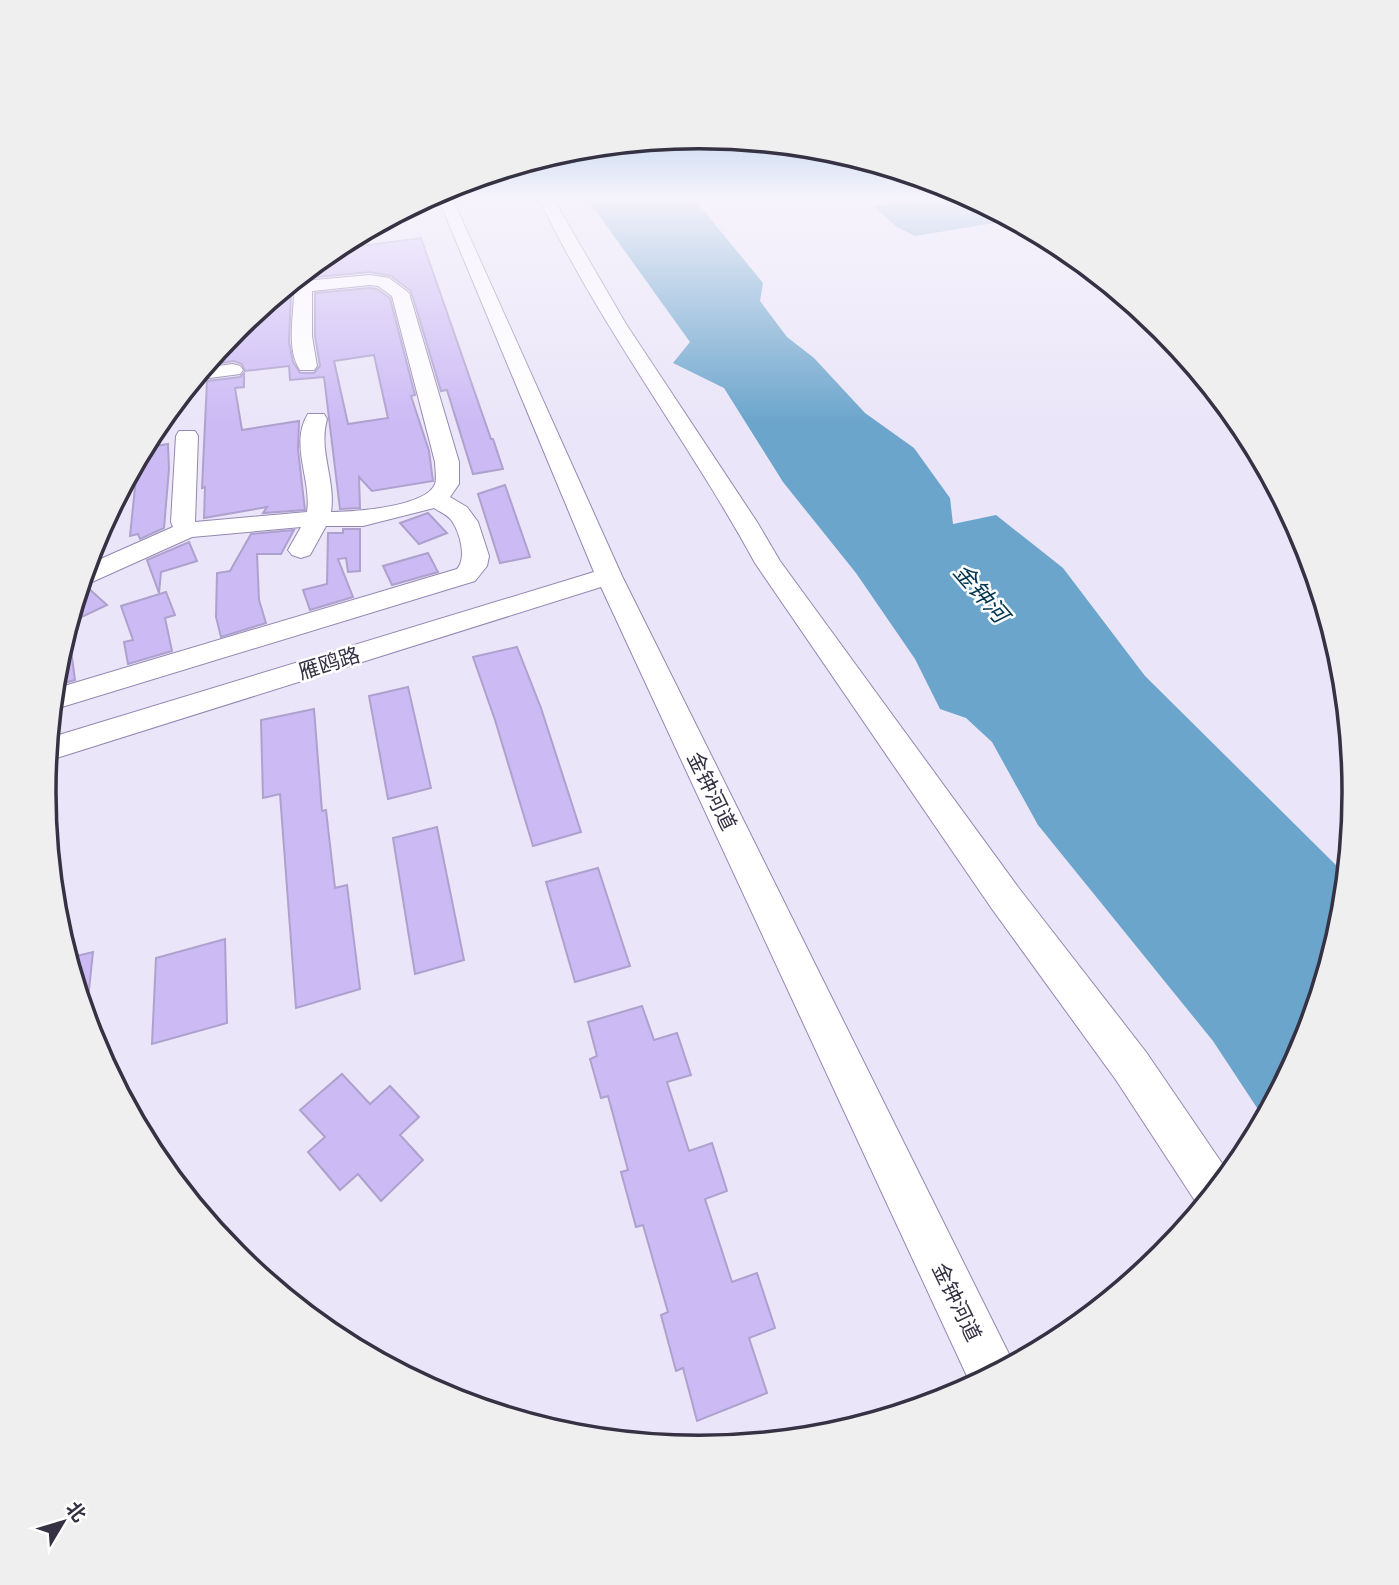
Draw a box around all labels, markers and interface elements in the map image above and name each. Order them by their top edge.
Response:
water label: 金钟河 [948,558,1017,631]
street label: 雁鸥路 [295,642,363,684]
street label: 金钟河道 [682,748,742,834]
street label: 金钟河道 [927,1259,987,1345]
north arrow [28,1487,98,1557]
text: 北 [61,1497,91,1526]

